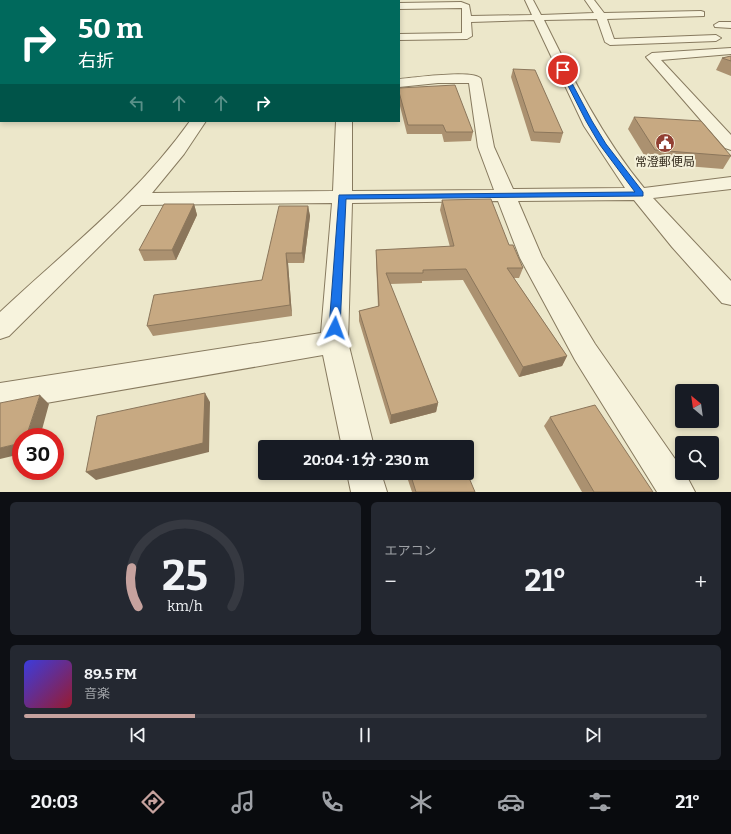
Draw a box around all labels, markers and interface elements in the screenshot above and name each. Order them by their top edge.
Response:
text: 50 m [78,12,143,45]
icon: right [12,16,64,68]
text: 右折 [78,50,114,72]
pin [546,53,580,87]
icon: arrive [552,59,574,81]
icon: left [126,92,148,114]
icon: ahead [168,92,190,114]
icon: ahead [210,92,232,114]
icon: right [252,92,274,114]
public building icon: 常澄郵便局 [654,132,676,154]
place label: 常澄郵便局 [635,155,695,169]
position arrow [314,307,356,349]
north arrow [675,384,719,428]
map controls [675,384,719,480]
speed limit sign: 30 [12,428,64,480]
button: search [675,436,719,480]
text: 20:04 · 1 分 · 230 m [303,451,429,469]
text: エアコン [385,543,437,558]
text: 25 [162,550,208,600]
text: 21° [525,563,566,599]
text: − [385,568,397,595]
text: + [694,568,707,595]
text: km/h [168,597,203,614]
text: 89.5 FM [84,665,137,683]
text: 音楽 [84,686,110,701]
icon: previous [127,724,149,746]
icon: pause [354,724,376,746]
icon: next [582,724,604,746]
icon: directions [139,788,167,816]
icon: music [229,788,257,816]
icon: phone [318,788,346,816]
icon: climate [407,788,435,816]
icon: car [497,788,525,816]
icon: filters [586,788,614,816]
text: 20:03 [31,791,78,813]
text: 21° [675,791,700,813]

